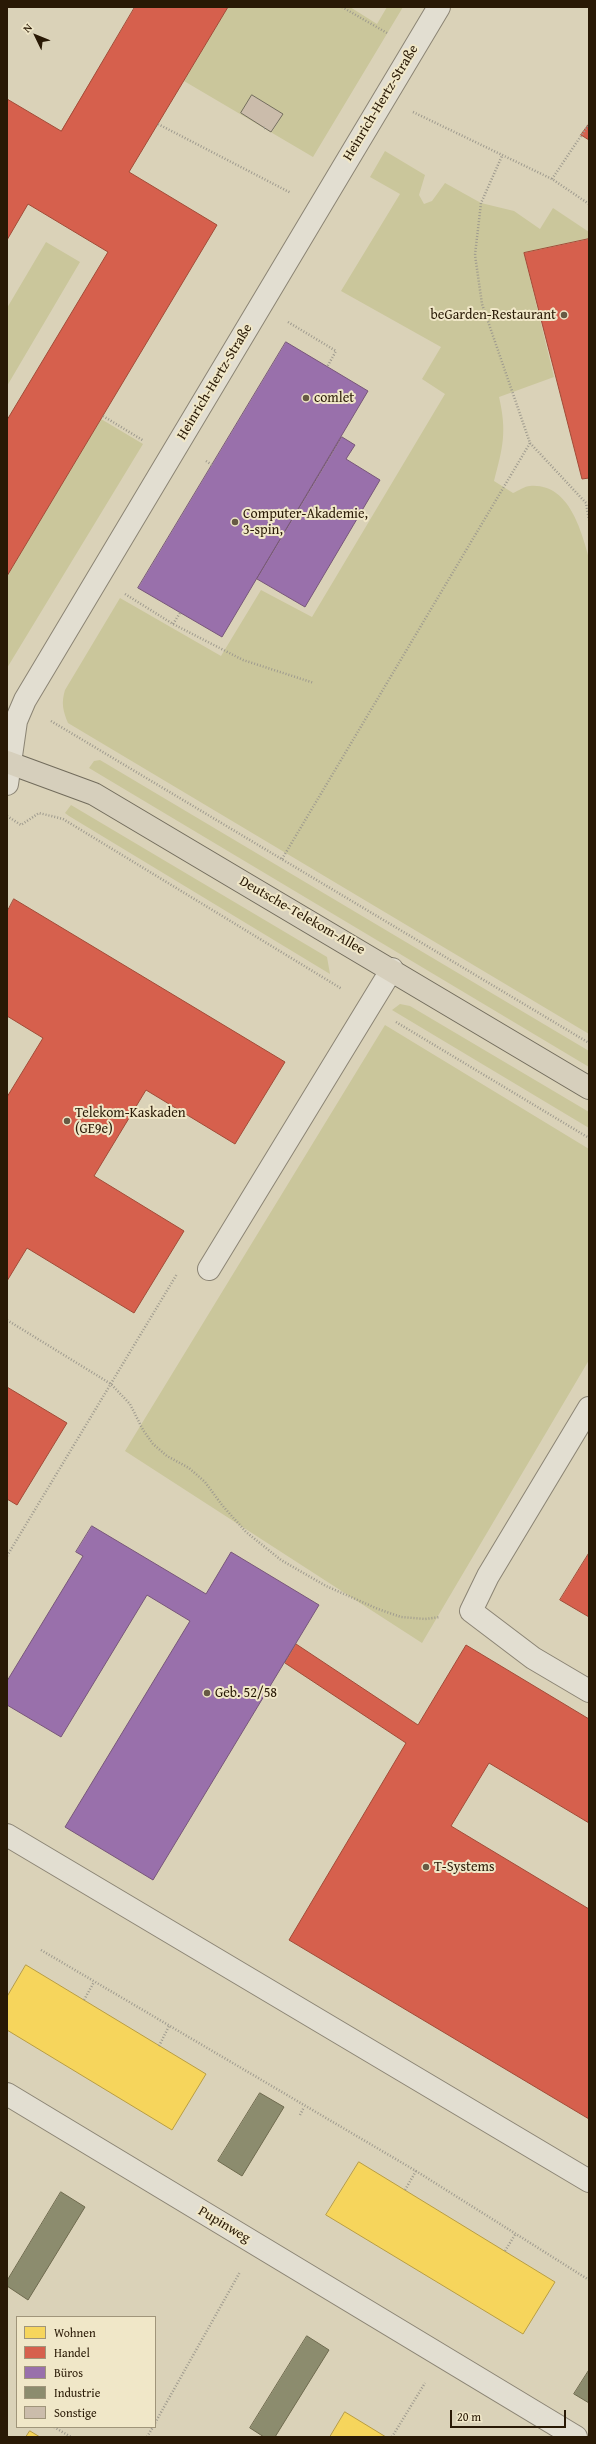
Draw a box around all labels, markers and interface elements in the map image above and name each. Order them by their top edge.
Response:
north arrow [16,16,56,56]
text: N [19,20,36,36]
street label: Heinrich-Hertz-Straße [340,42,422,164]
place label: beGarden-Restaurant [431,307,556,323]
marker: beGarden-Restaurant [559,310,569,320]
street label: Heinrich-Hertz-Straße [174,321,256,443]
place label: comlet [314,390,354,406]
marker: comlet [301,393,311,403]
place label: Computer-Akademie, 3-spin, [243,506,368,538]
marker: Computer-Akademie, 3-spin, [230,517,240,527]
street label: Deutsche-Telekom-Allee [236,873,368,959]
place label: Telekom-Kaskaden (GE9e) [75,1105,186,1138]
marker: Telekom-Kaskaden (GE9e) [62,1116,72,1126]
place label: Geb. 52/58 [215,1685,277,1701]
marker: Geb. 52/58 [202,1688,212,1698]
place label: T-Systems [434,1859,495,1875]
marker: T-Systems [421,1862,431,1872]
street label: Pupinweg [195,2203,253,2247]
legend [16,2316,156,2428]
text: Wohnen [54,2324,96,2341]
text: Handel [54,2344,90,2361]
text: Büros [54,2364,83,2381]
text: Industrie [54,2384,100,2401]
scale bar [452,2402,568,2428]
text: Sonstige [54,2404,97,2421]
text: 20 m [457,2408,481,2425]

